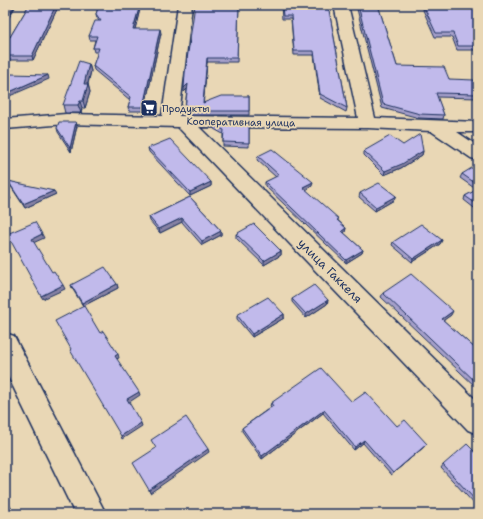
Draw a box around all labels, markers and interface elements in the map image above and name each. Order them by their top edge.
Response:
supermarket icon: Продукты [139,98,159,118]
place label: Продукты [162,102,210,115]
street label: Кооперативная улица [187,115,296,129]
street label: улица Гаккеля [294,235,366,307]

